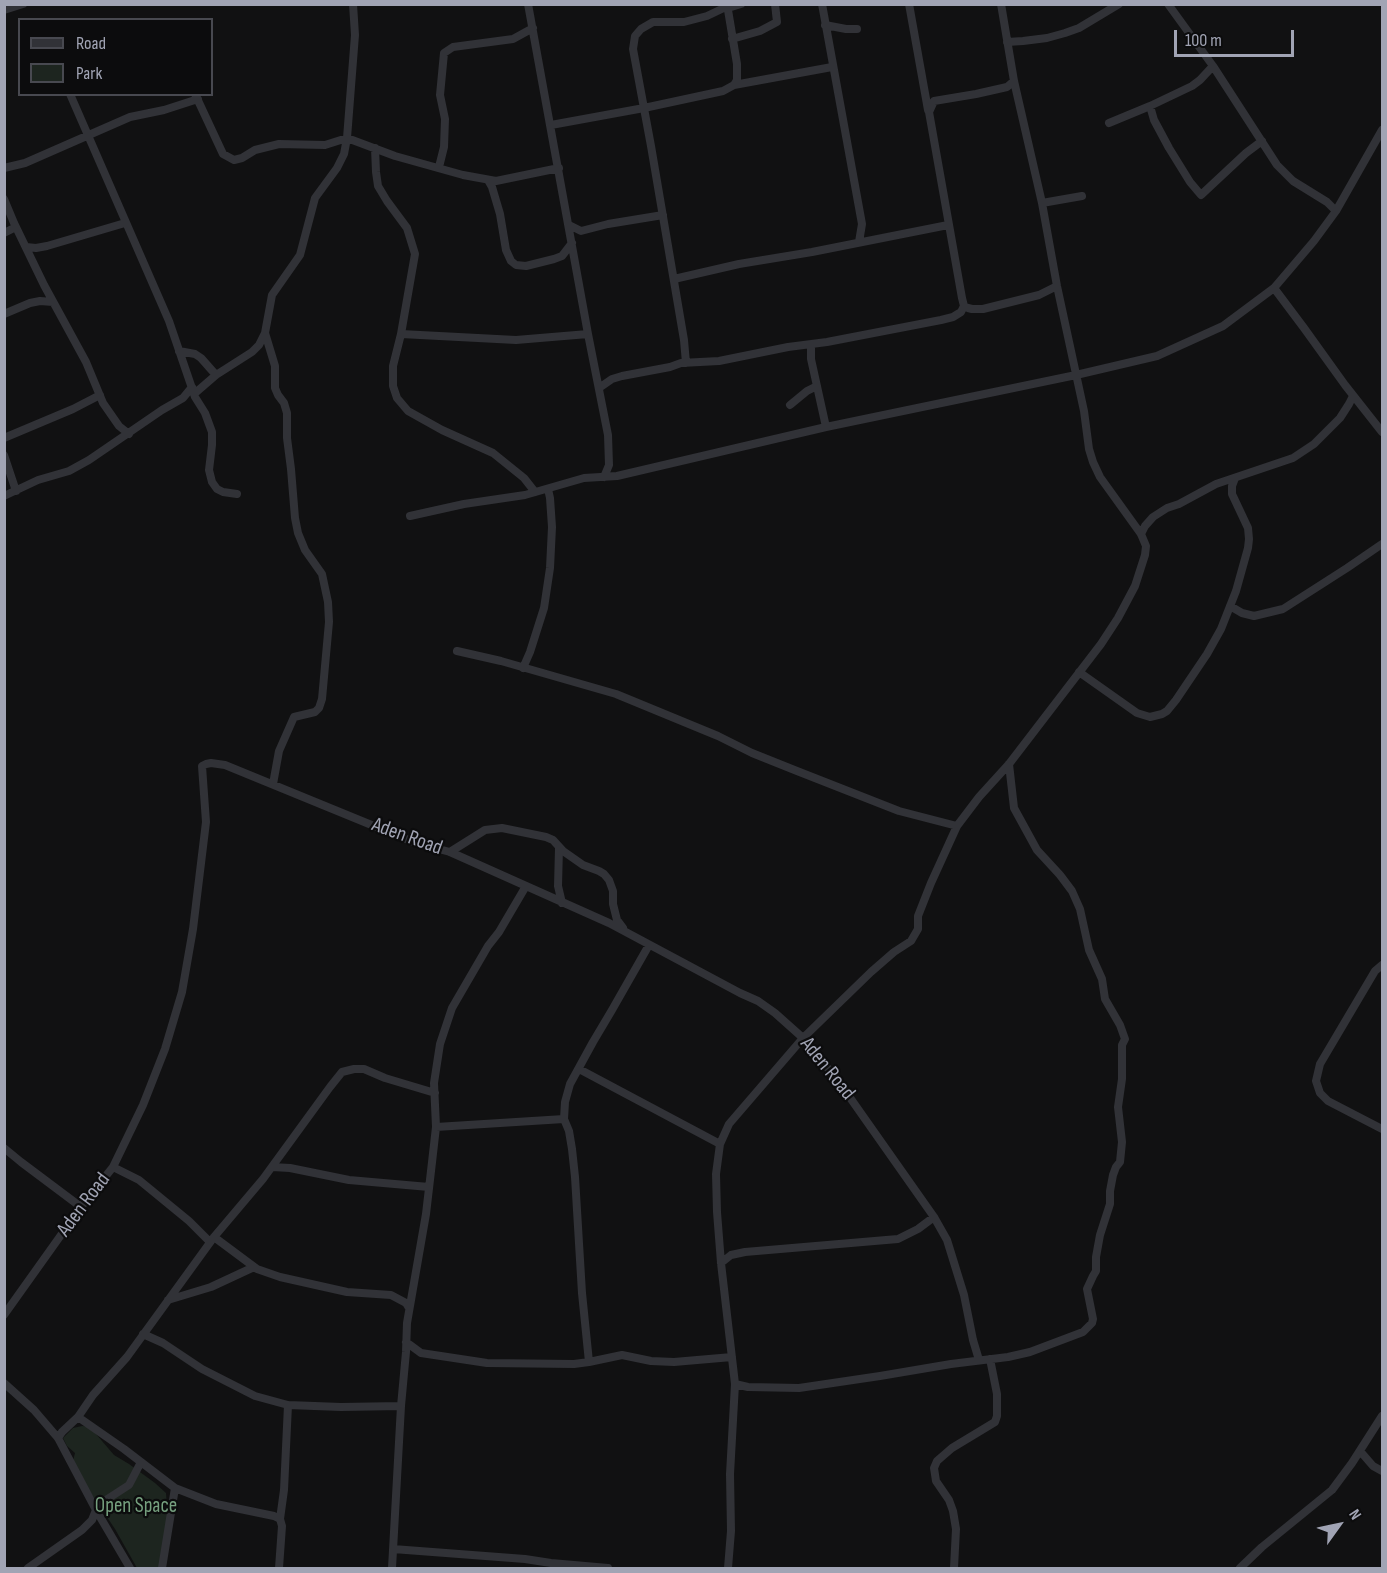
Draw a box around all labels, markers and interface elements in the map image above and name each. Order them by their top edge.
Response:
legend [18,18,213,96]
scale bar [1177,18,1297,56]
text: 100 m [1185,30,1222,51]
text: Road [76,33,106,54]
text: Park [76,63,102,84]
street label: Aden Road [368,813,446,861]
street label: Aden Road [794,1033,860,1105]
street label: Aden Road [52,1168,116,1242]
park label: Open Space [95,1494,177,1520]
north arrow [1309,1495,1369,1555]
text: N [1344,1506,1365,1524]

